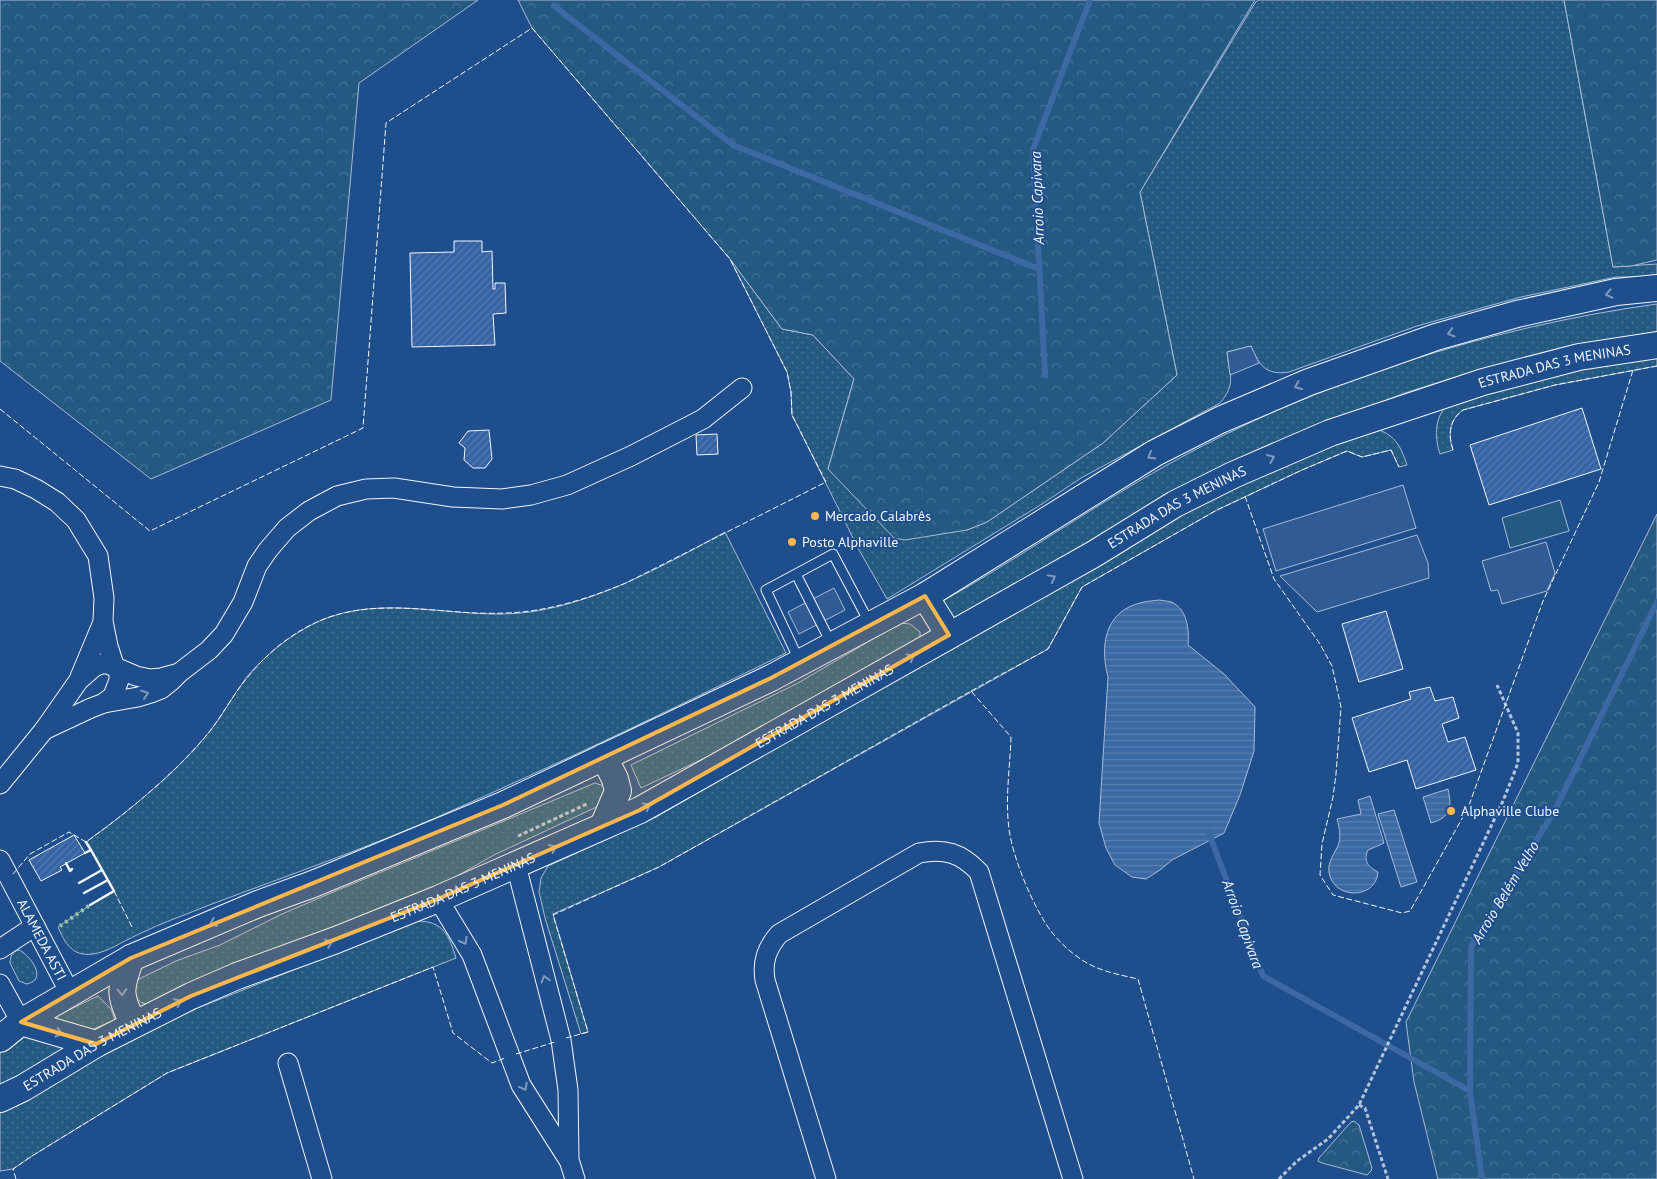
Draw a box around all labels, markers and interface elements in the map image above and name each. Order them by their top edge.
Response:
water label: Arroio Capivara [1026,150,1048,246]
one-way arrow [1604,288,1613,299]
one-way arrow [1447,327,1456,337]
street label: ESTRADA DAS 3 MENINAS [1476,340,1632,392]
one-way arrow [1294,380,1303,391]
one-way arrow [1147,449,1156,459]
one-way arrow [1266,453,1275,464]
street label: ESTRADA DAS 3 MENINAS [1104,461,1249,552]
place label: Mercado Calabrês [825,507,931,525]
marker: Mercado Calabrês [809,510,821,522]
place label: Posto Alphaville [802,533,898,551]
marker: Posto Alphaville [786,536,798,548]
one-way arrow [1047,574,1056,584]
one-way arrow [905,654,914,664]
street label: ESTRADA DAS 3 MENINAS [752,660,897,752]
one-way arrow [140,690,148,700]
one-way arrow [642,802,651,812]
place label: Alphaville Clube [1461,802,1559,820]
marker: Alphaville Clube [1445,805,1457,817]
water label: Arroio Belém Velho [1466,837,1543,948]
one-way arrow [548,844,557,855]
street label: ESTRADA DAS 3 MENINAS [388,848,538,926]
water label: Arroio Capivara [1218,876,1268,972]
street label: ALAMEDA ASTI [13,896,71,983]
one-way arrow [209,917,218,927]
one-way arrow [457,935,467,944]
one-way arrow [324,939,333,949]
one-way arrow [540,974,551,983]
one-way arrow [117,988,128,996]
one-way arrow [173,998,182,1008]
street label: ESTRADA DAS 3 MENINAS [20,1003,165,1095]
one-way arrow [54,1027,63,1038]
one-way arrow [518,1082,528,1091]

